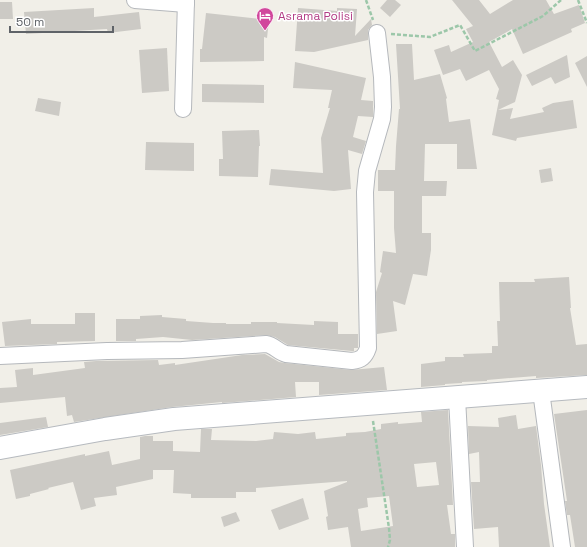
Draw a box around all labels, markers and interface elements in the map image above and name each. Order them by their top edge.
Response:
hotel icon: Asrama Polisi [255,6,275,31]
scale bar [10,8,113,34]
place label: Asrama Polisi [278,8,353,24]
text: 50 m [16,14,44,30]

